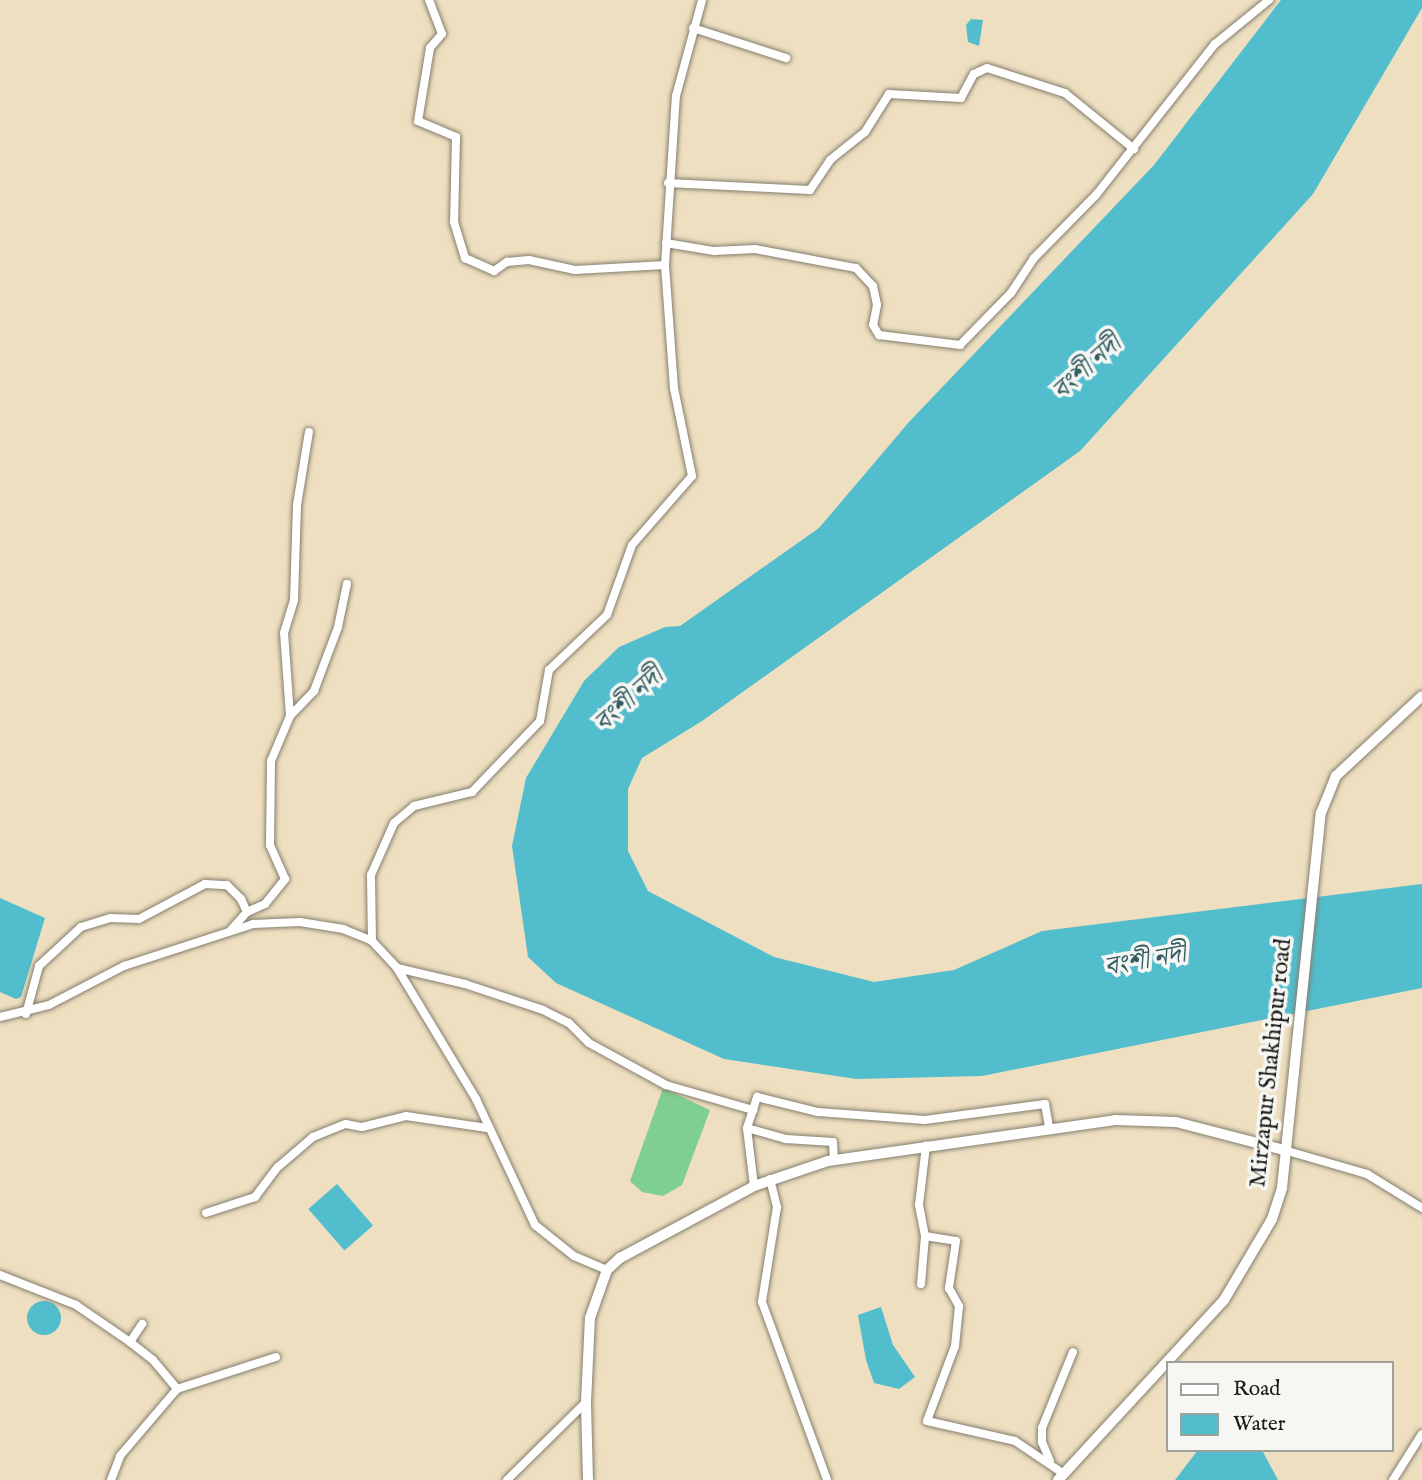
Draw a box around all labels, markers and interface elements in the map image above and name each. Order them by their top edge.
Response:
water label: বংশী নদী [1046,329,1128,407]
water label: বংশী নদী [588,661,670,739]
street label: Mirzapur Shakhipur road [1244,937,1298,1189]
water label: বংশী নদী [1102,939,1188,983]
legend [1166,1361,1394,1452]
text: Road [1233,1376,1280,1403]
text: Water [1233,1411,1285,1438]

